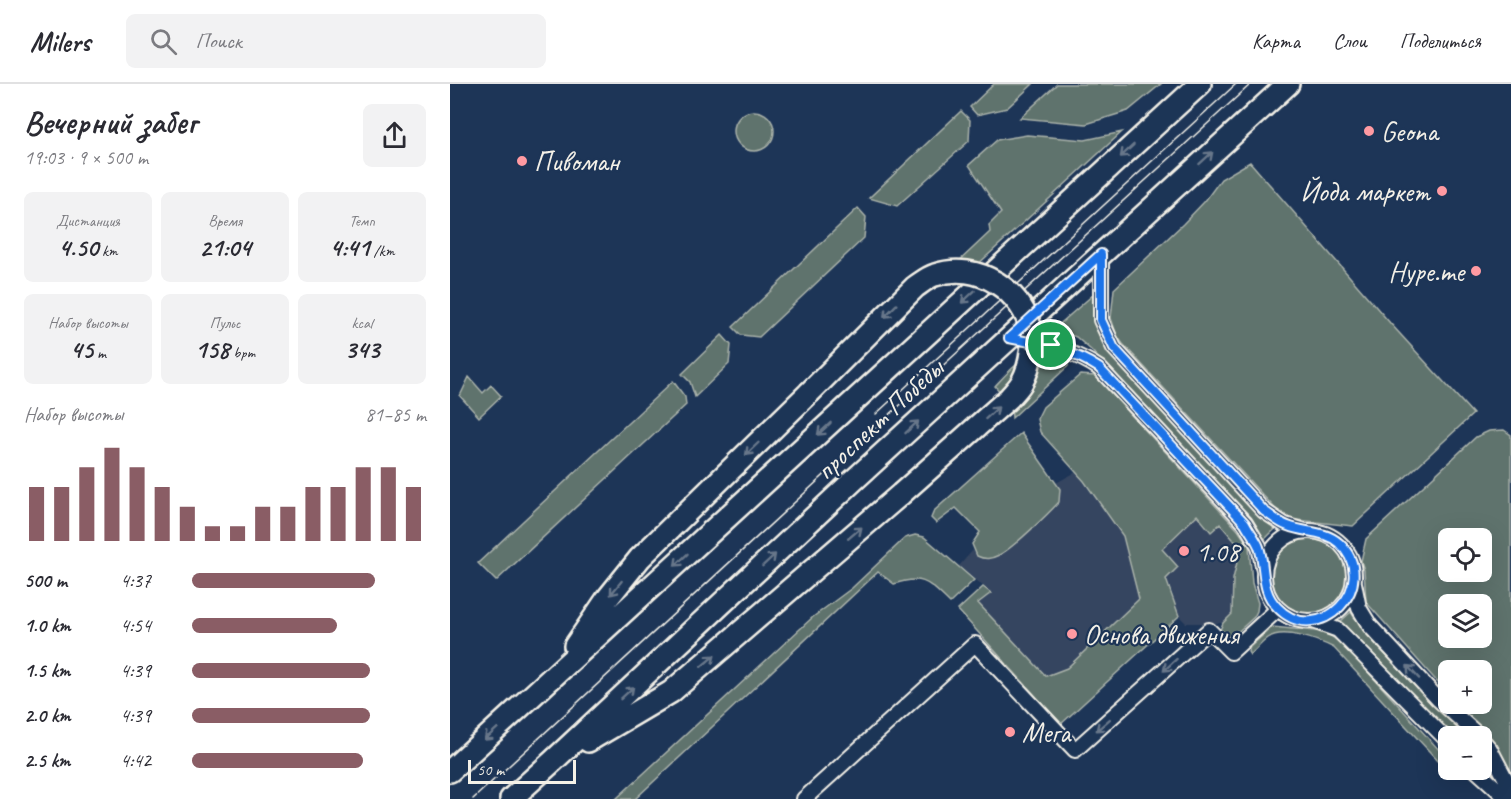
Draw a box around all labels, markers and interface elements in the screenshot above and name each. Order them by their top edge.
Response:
search box [126,14,546,68]
text: Milers [30,24,90,59]
icon: search [147,25,180,58]
text: Поиск [195,27,242,55]
text: Карта [1252,28,1300,54]
text: Слои [1333,28,1367,54]
text: Поделиться [1400,28,1481,54]
text: Вечерний забег [24,101,197,143]
button: share [363,104,426,167]
place label: Geona [1381,114,1440,149]
marker: Geona [1362,124,1376,138]
place label: Пивоман [534,144,621,179]
one-way arrow [1120,144,1135,158]
text: 19:03 · 9 × 500 m [24,145,148,170]
one-way arrow [1198,151,1213,165]
marker: Пивоман [515,154,529,168]
place label: Йода маркет [1300,174,1432,209]
marker: Йода маркет [1435,184,1449,198]
text: Дистанция [56,211,120,231]
text: Время [208,211,242,231]
text: Темп [349,211,375,231]
text: 4.50 [58,231,98,264]
text: 21:04 [199,231,251,264]
text: 4:41 [329,231,370,264]
text: km [98,241,118,261]
text: /km [370,241,395,261]
place label: Hype.me [1388,254,1466,289]
marker: Hype.me [1469,264,1483,278]
one-way arrow [961,290,976,304]
one-way arrow [883,304,898,319]
text: Набор высоты [48,313,128,333]
text: Пульс [210,313,240,333]
text: kcal [351,313,373,333]
pin [1025,319,1076,370]
icon: arrive [1034,328,1067,361]
text: 45 [70,333,93,366]
text: 158 [195,333,229,366]
text: 343 [344,333,380,366]
text: m [93,343,106,363]
text: bpm [229,343,255,363]
street label: проспект Победы [808,349,952,487]
text: Набор высоты [24,402,123,427]
text: 81–85 m [365,402,426,427]
one-way arrow [984,406,999,420]
one-way arrow [905,420,920,434]
one-way arrow [817,421,832,436]
one-way arrow [744,441,759,456]
one-way arrow [847,526,862,540]
map controls [1438,528,1492,780]
button: locate [1438,528,1492,582]
place label: 1.08 [1196,534,1242,569]
marker: 1.08 [1177,544,1191,558]
one-way arrow [673,553,688,568]
one-way arrow [762,553,777,567]
text: 500 m [24,568,67,593]
text: 4:37 [120,568,151,593]
one-way arrow [609,580,622,596]
button: layers [1438,594,1492,648]
text: 1.0 km [24,613,71,638]
text: 4:54 [120,613,151,638]
place label: Основа движения [1084,617,1241,652]
marker: Основа движения [1065,627,1079,641]
one-way arrow [700,654,715,668]
text: 1.5 km [24,658,70,683]
text: 4:39 [120,658,151,683]
one-way arrow [1163,658,1178,672]
button: + [1438,660,1492,714]
one-way arrow [1406,665,1420,680]
one-way arrow [619,686,634,700]
text: 2.0 km [24,703,71,728]
text: 4:39 [120,703,151,728]
place label: Мега [1022,715,1072,750]
one-way arrow [1095,718,1110,732]
marker: Мега [1003,725,1017,739]
one-way arrow [484,726,499,740]
button: − [1438,726,1492,780]
text: 2.5 km [24,748,70,773]
text: 4:42 [120,748,151,773]
scale bar [468,757,576,784]
text: 50 m [477,760,504,780]

